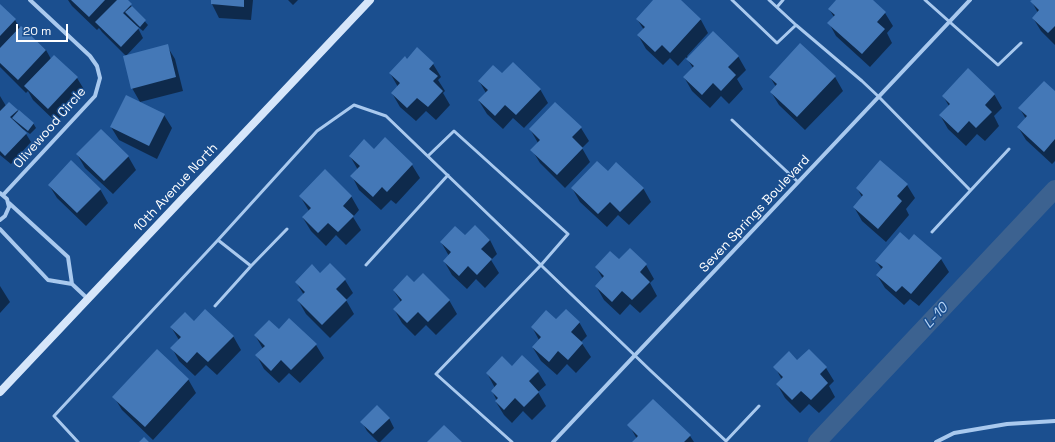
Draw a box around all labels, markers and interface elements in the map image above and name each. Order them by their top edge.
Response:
scale bar [18,16,70,42]
text: 20 m [23,23,51,39]
street label: Olivewood Circle [11,84,89,172]
street label: 10th Avenue North [131,140,221,236]
street label: Seven Springs Boulevard [697,152,813,276]
water label: L-10 [920,300,952,332]

